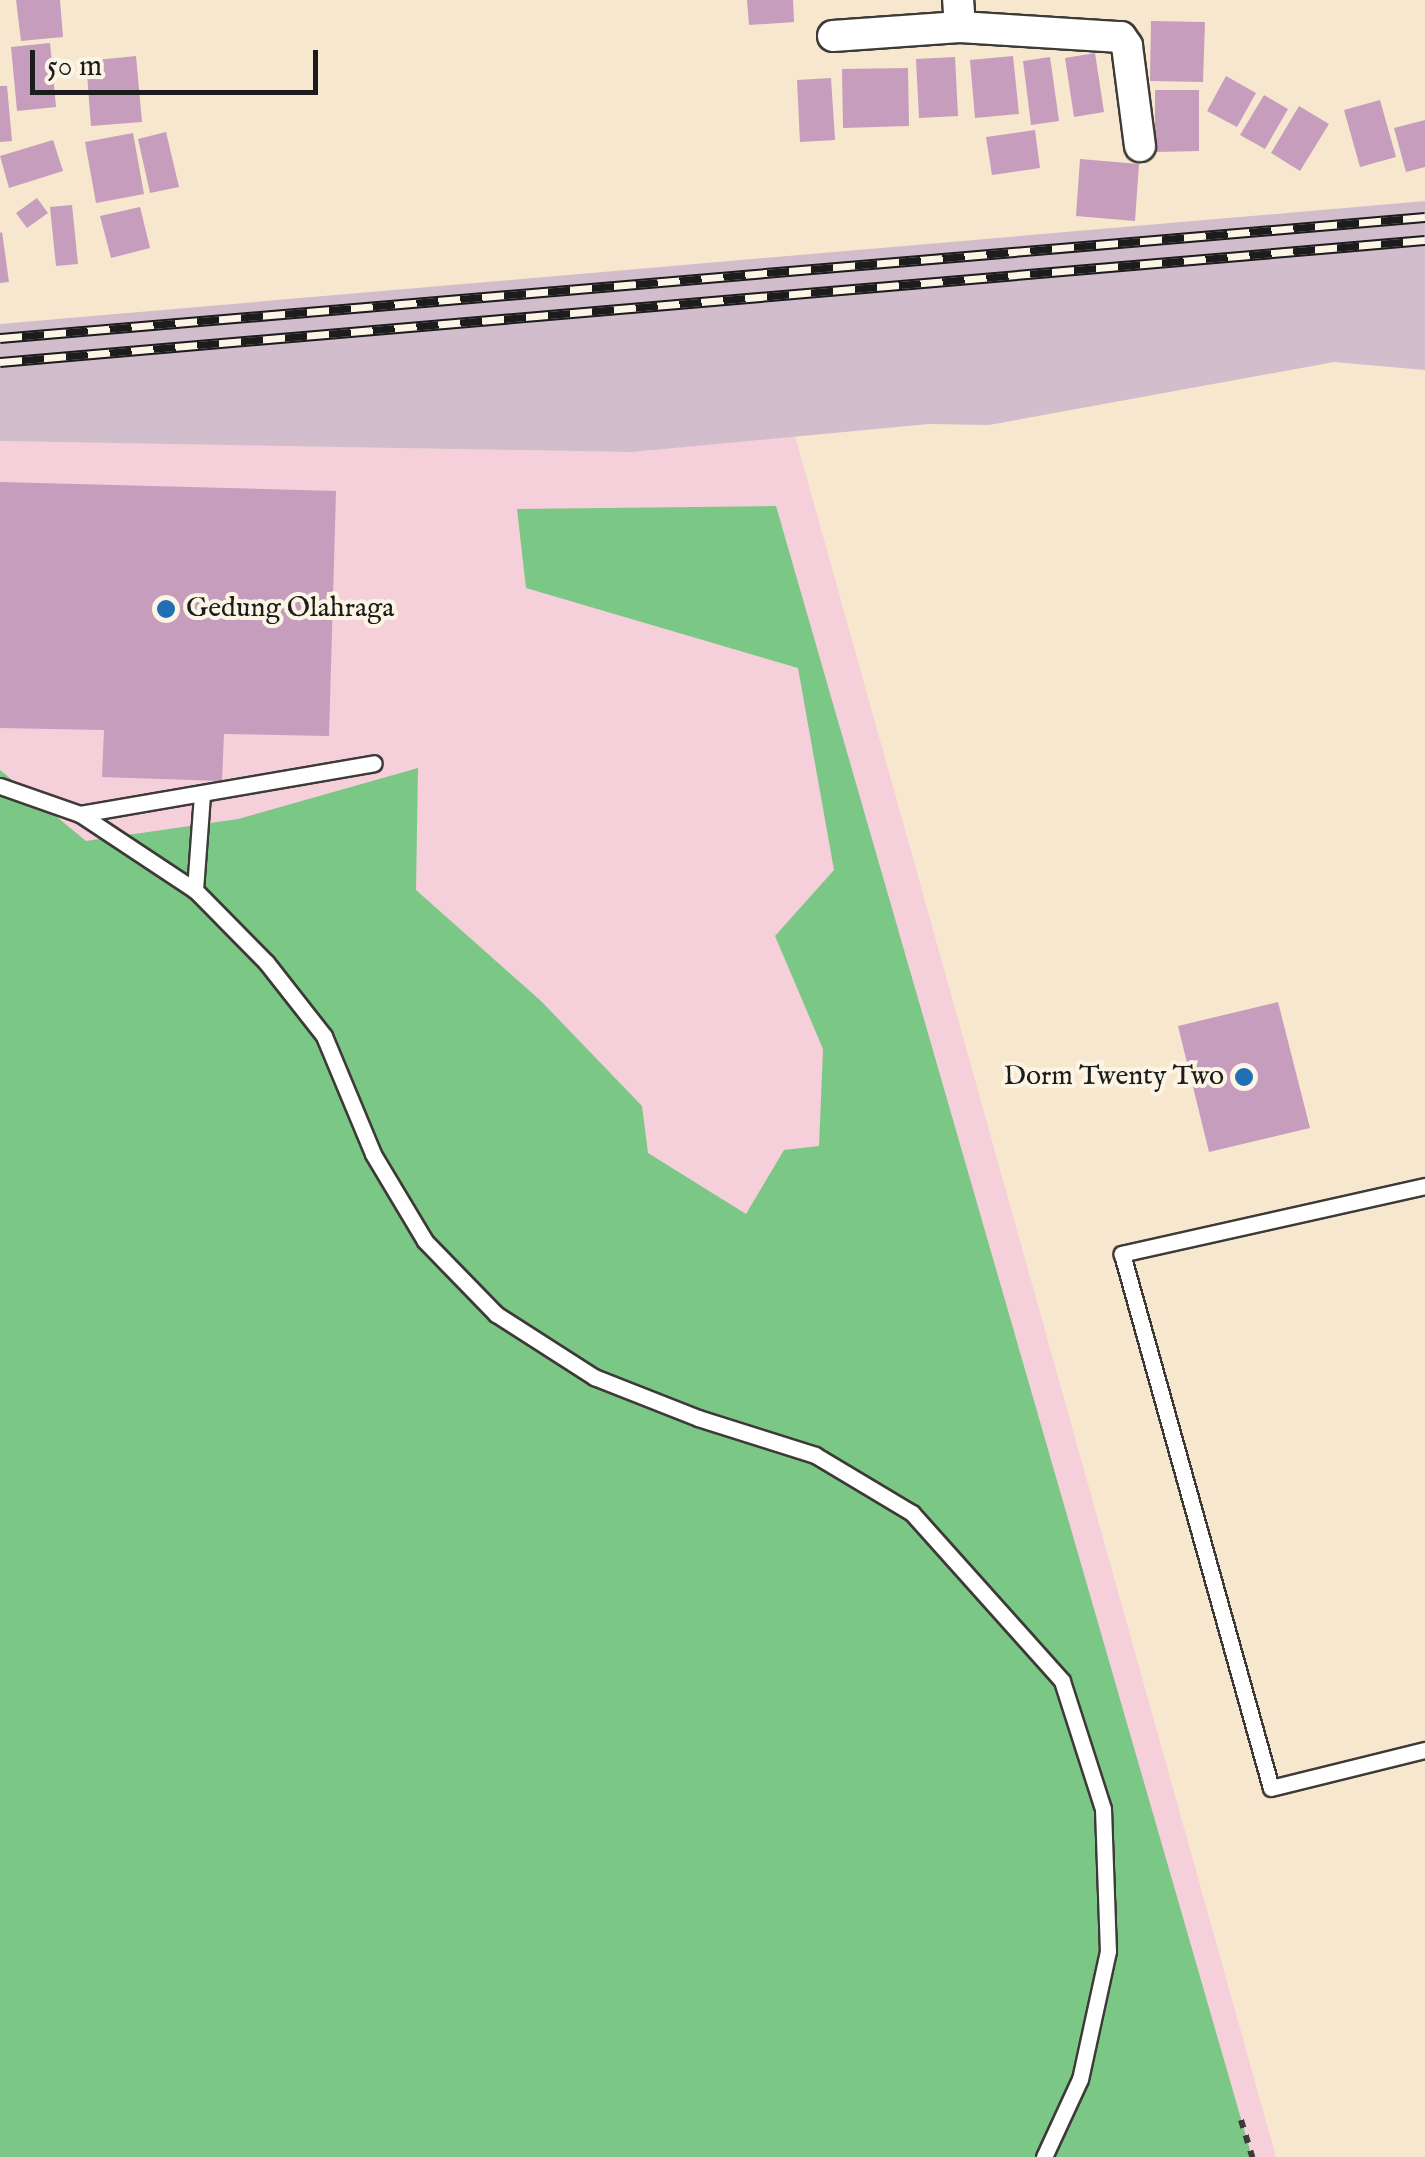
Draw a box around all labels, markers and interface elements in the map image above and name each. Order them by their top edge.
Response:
scale bar [35,30,322,92]
text: 50 m [47,48,102,86]
place label: Gedung Olahraga [186,592,394,626]
marker: Gedung Olahraga [155,598,177,620]
place label: Dorm Twenty Two [1004,1060,1224,1094]
marker: Dorm Twenty Two [1233,1066,1255,1088]

